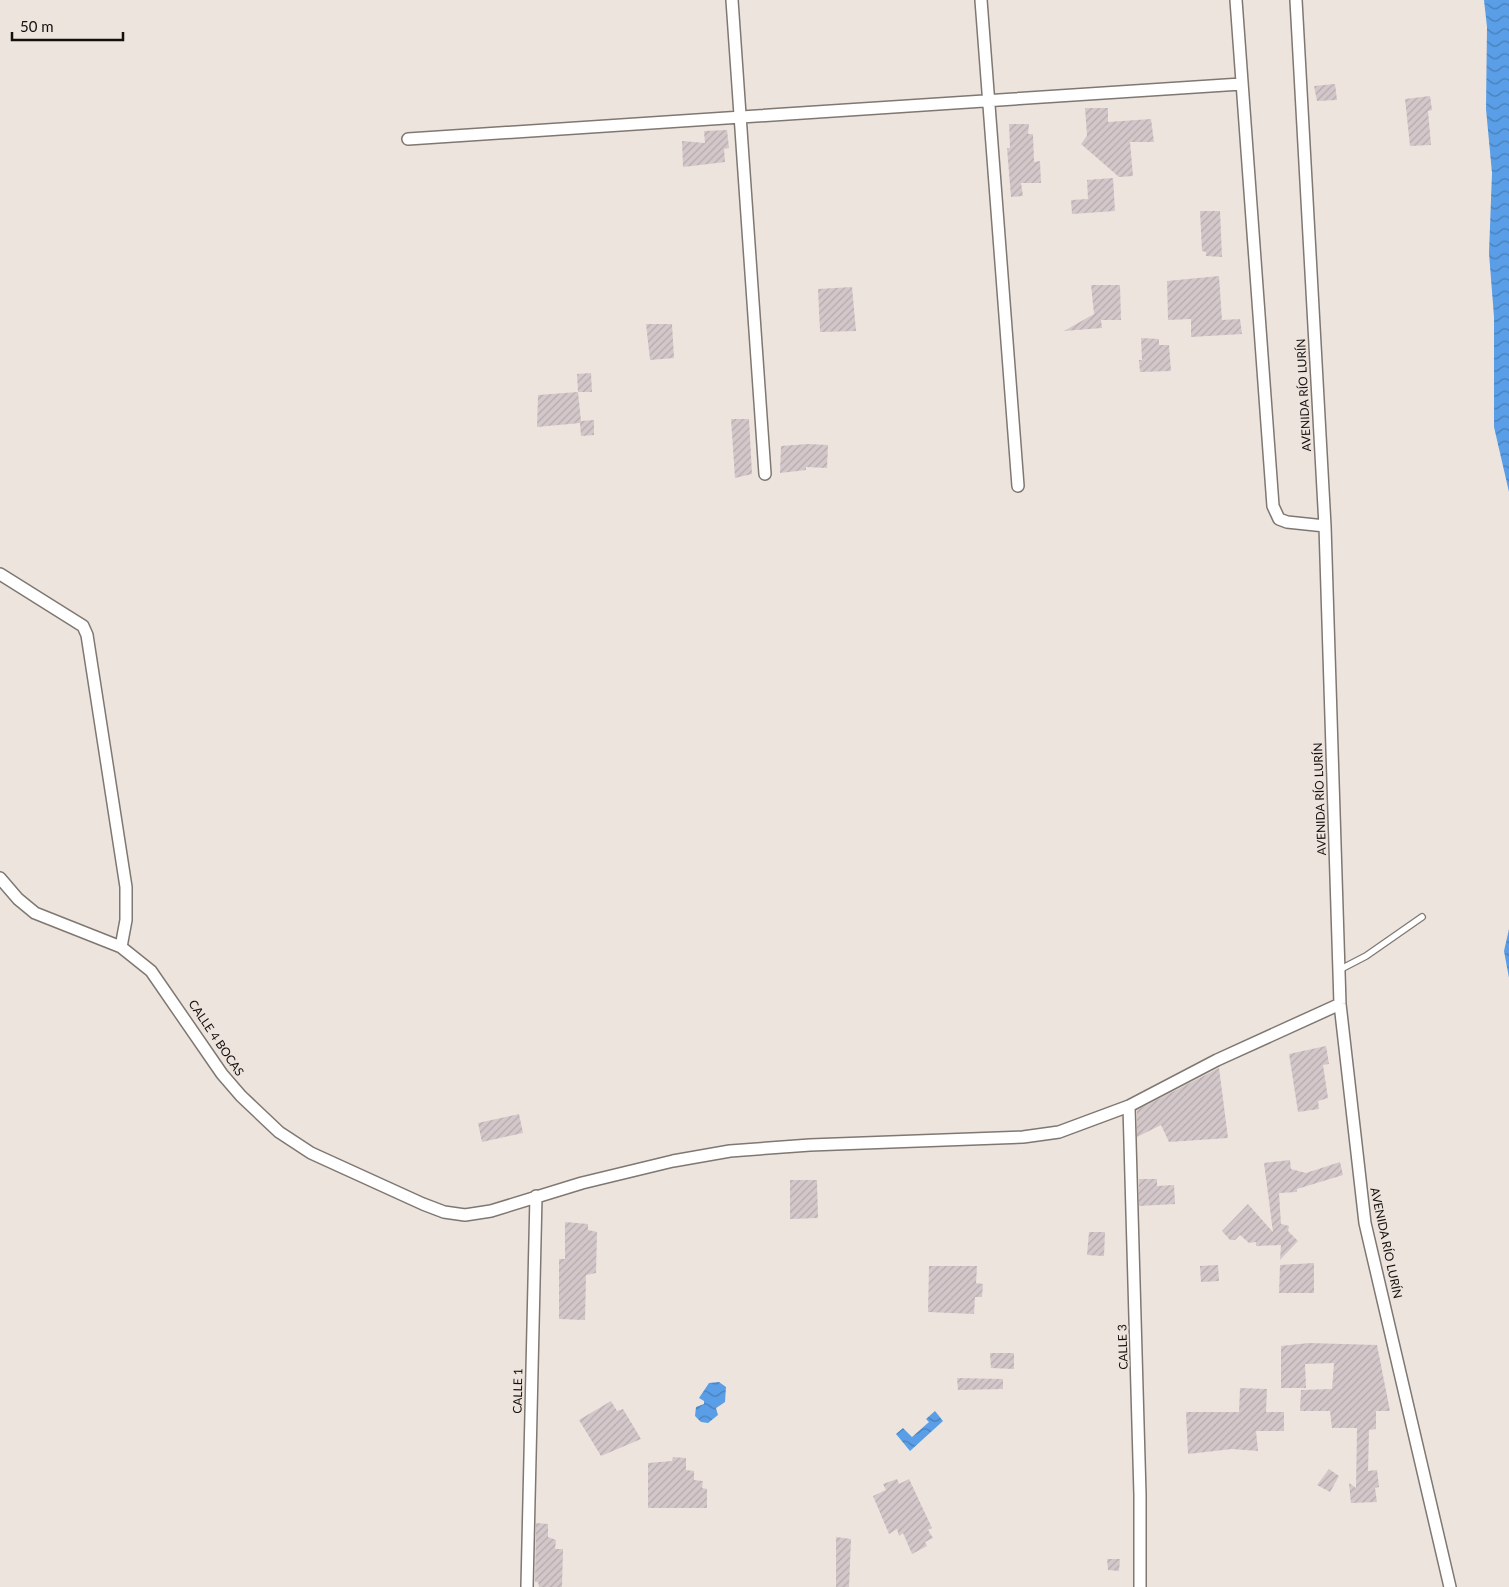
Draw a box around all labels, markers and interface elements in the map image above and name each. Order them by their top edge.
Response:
scale bar [12,10,124,42]
text: 50 m [20,17,54,35]
street label: AVENIDA RÍO LURÍN [1293,338,1314,452]
street label: AVENIDA RÍO LURÍN [1310,742,1329,856]
street label: CALLE 4 BOCAS [185,997,247,1079]
street label: AVENIDA RÍO LURÍN [1367,1186,1406,1300]
street label: CALLE 3 [1114,1324,1131,1370]
street label: CALLE 1 [510,1368,525,1414]

